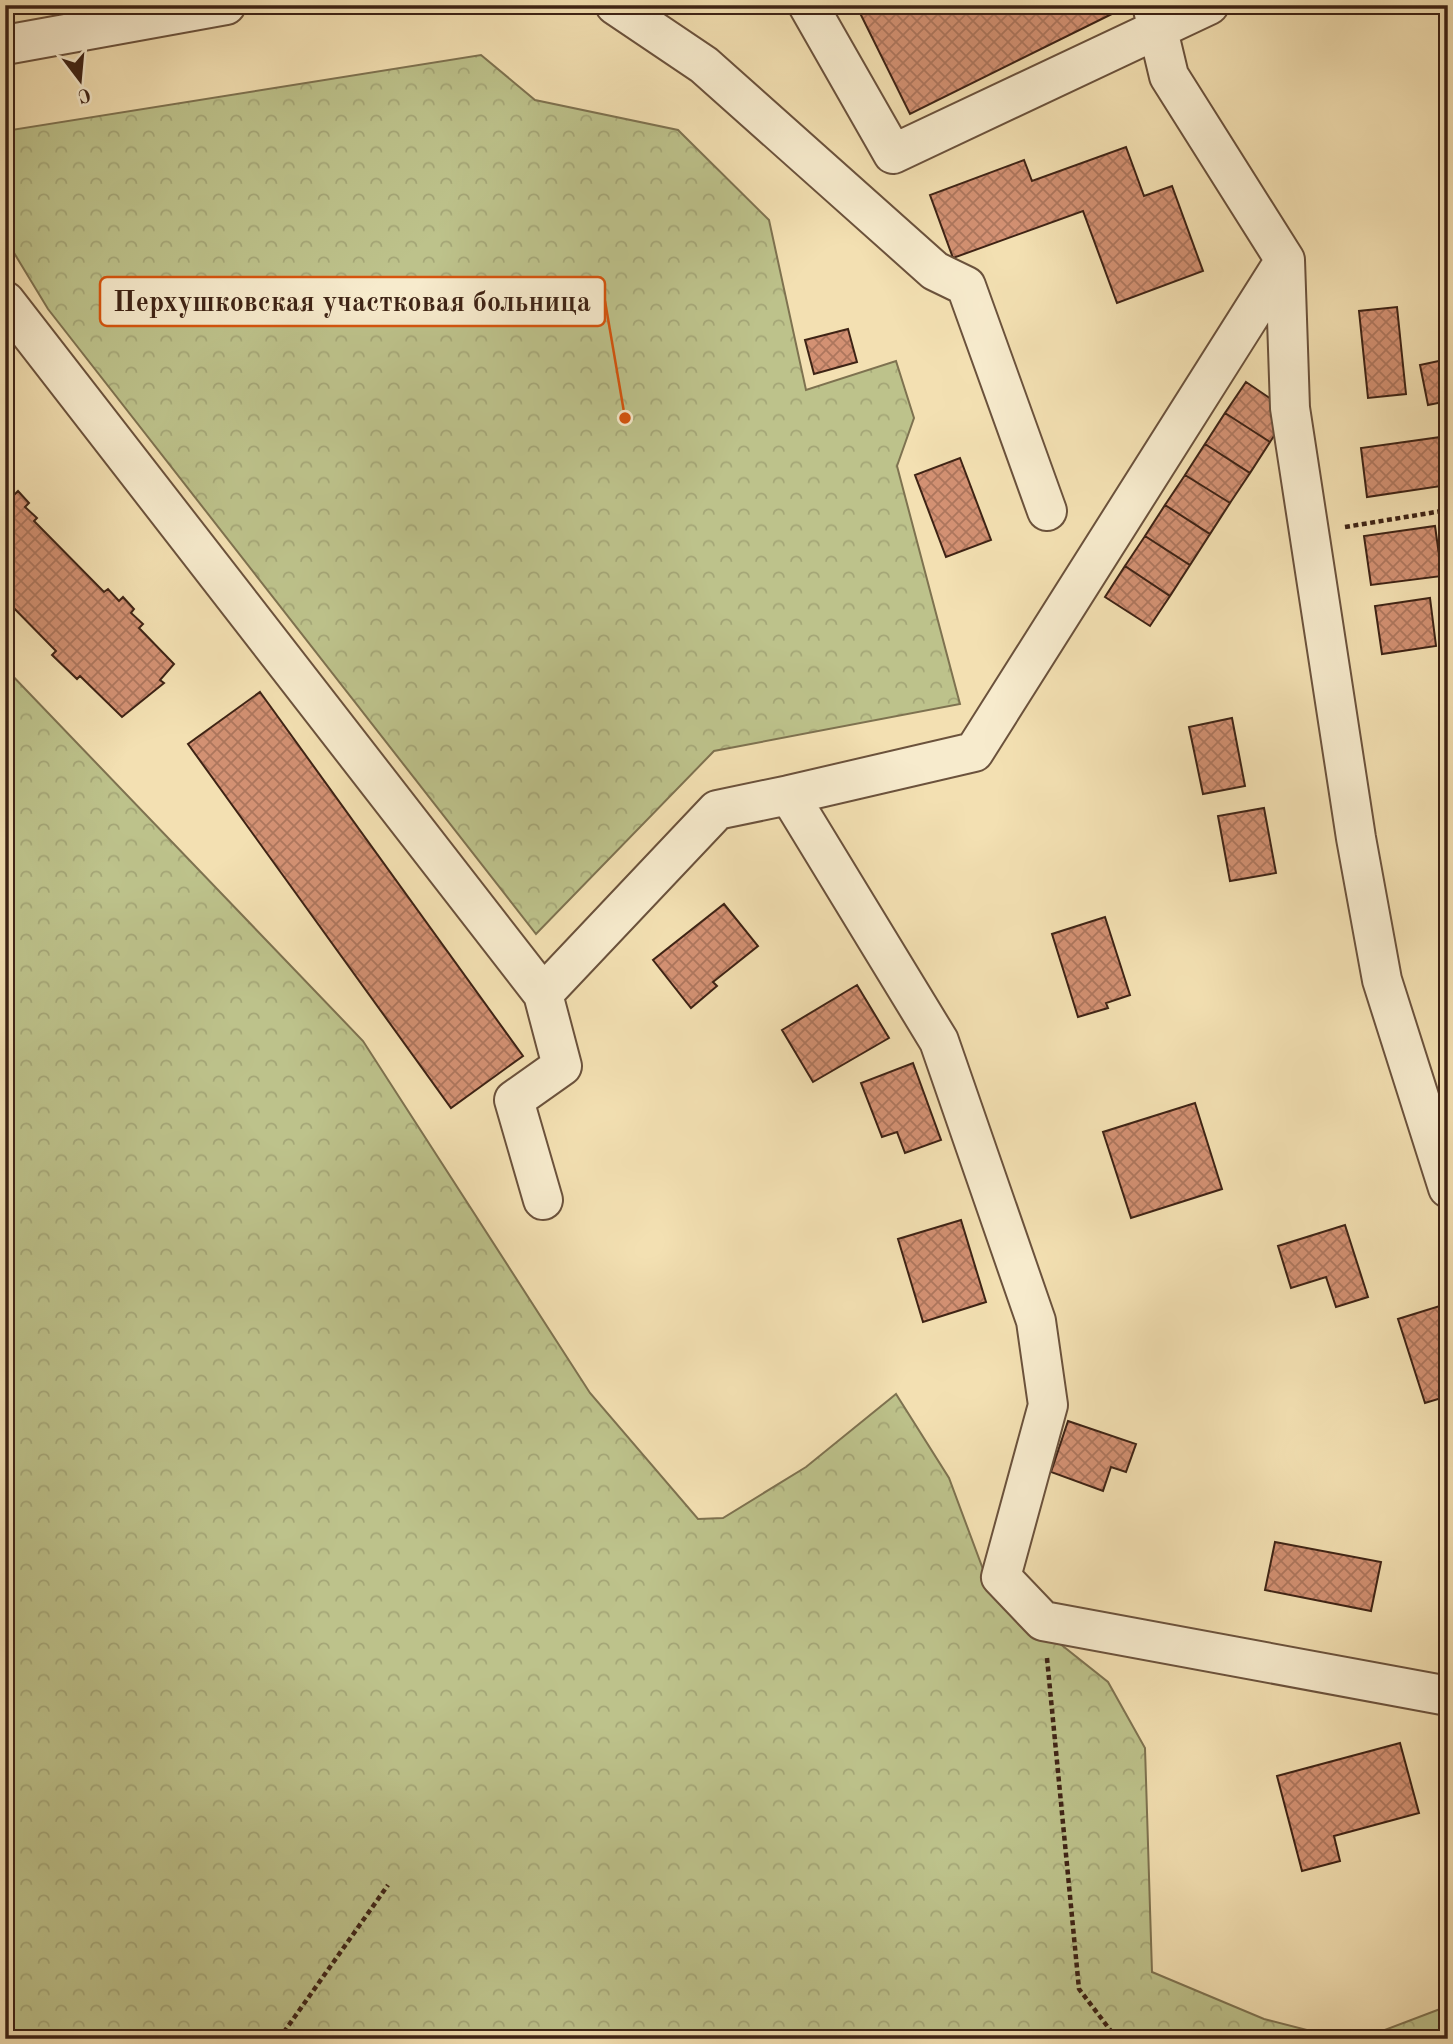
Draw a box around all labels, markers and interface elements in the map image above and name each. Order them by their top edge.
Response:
north arrow [46,46,116,116]
text: С [75,83,93,105]
callout: Перхушковская участковая больница [100,277,605,326]
text: Перхушковская участковая больница [113,290,591,318]

